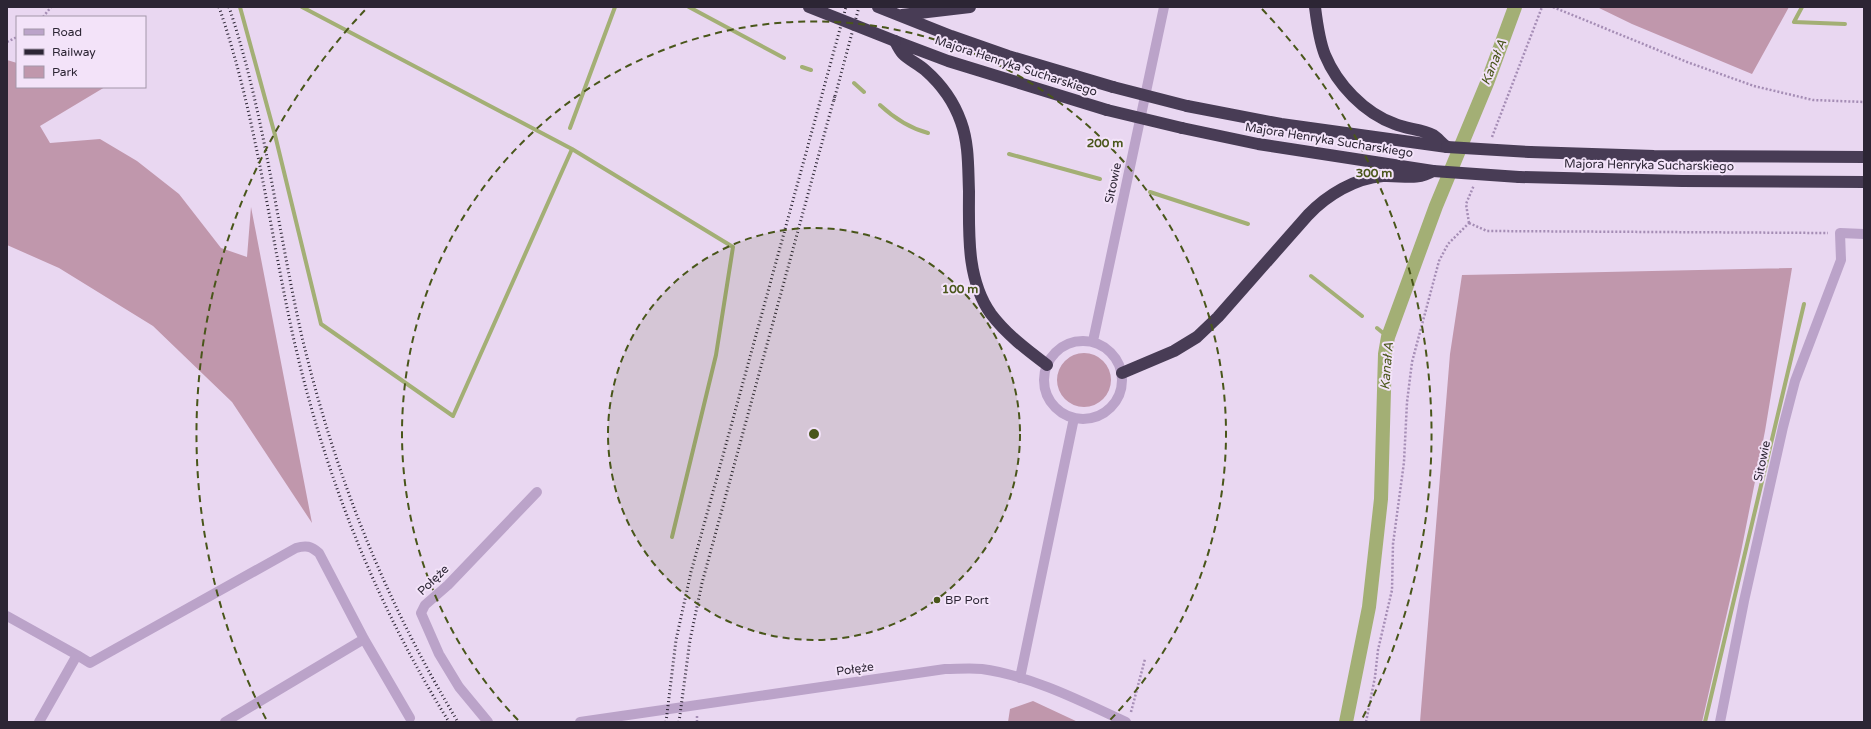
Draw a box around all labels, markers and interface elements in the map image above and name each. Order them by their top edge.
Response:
legend [16,16,146,88]
text: Road [52,25,82,39]
street label: Majora Henryka Sucharskiego [933,33,1099,99]
water label: Kanał A [1478,37,1510,87]
text: Railway [52,45,96,59]
text: Park [52,65,78,79]
street label: Majora Henryka Sucharskiego [1244,120,1414,160]
text: 200 m [1087,136,1123,150]
street label: Majora Henryka Sucharskiego [1564,157,1734,173]
street label: Sitowie [1102,161,1124,205]
text: 300 m [1356,166,1392,180]
text: 100 m [942,282,978,296]
water label: Kanał A [1377,341,1397,391]
centre of rings [807,427,821,441]
street label: Sitowie [1751,439,1773,483]
street label: Połęże [415,562,452,598]
place label: BP Port [945,593,989,607]
marker: BP Port [932,595,942,605]
street label: Połęże [835,659,875,679]

